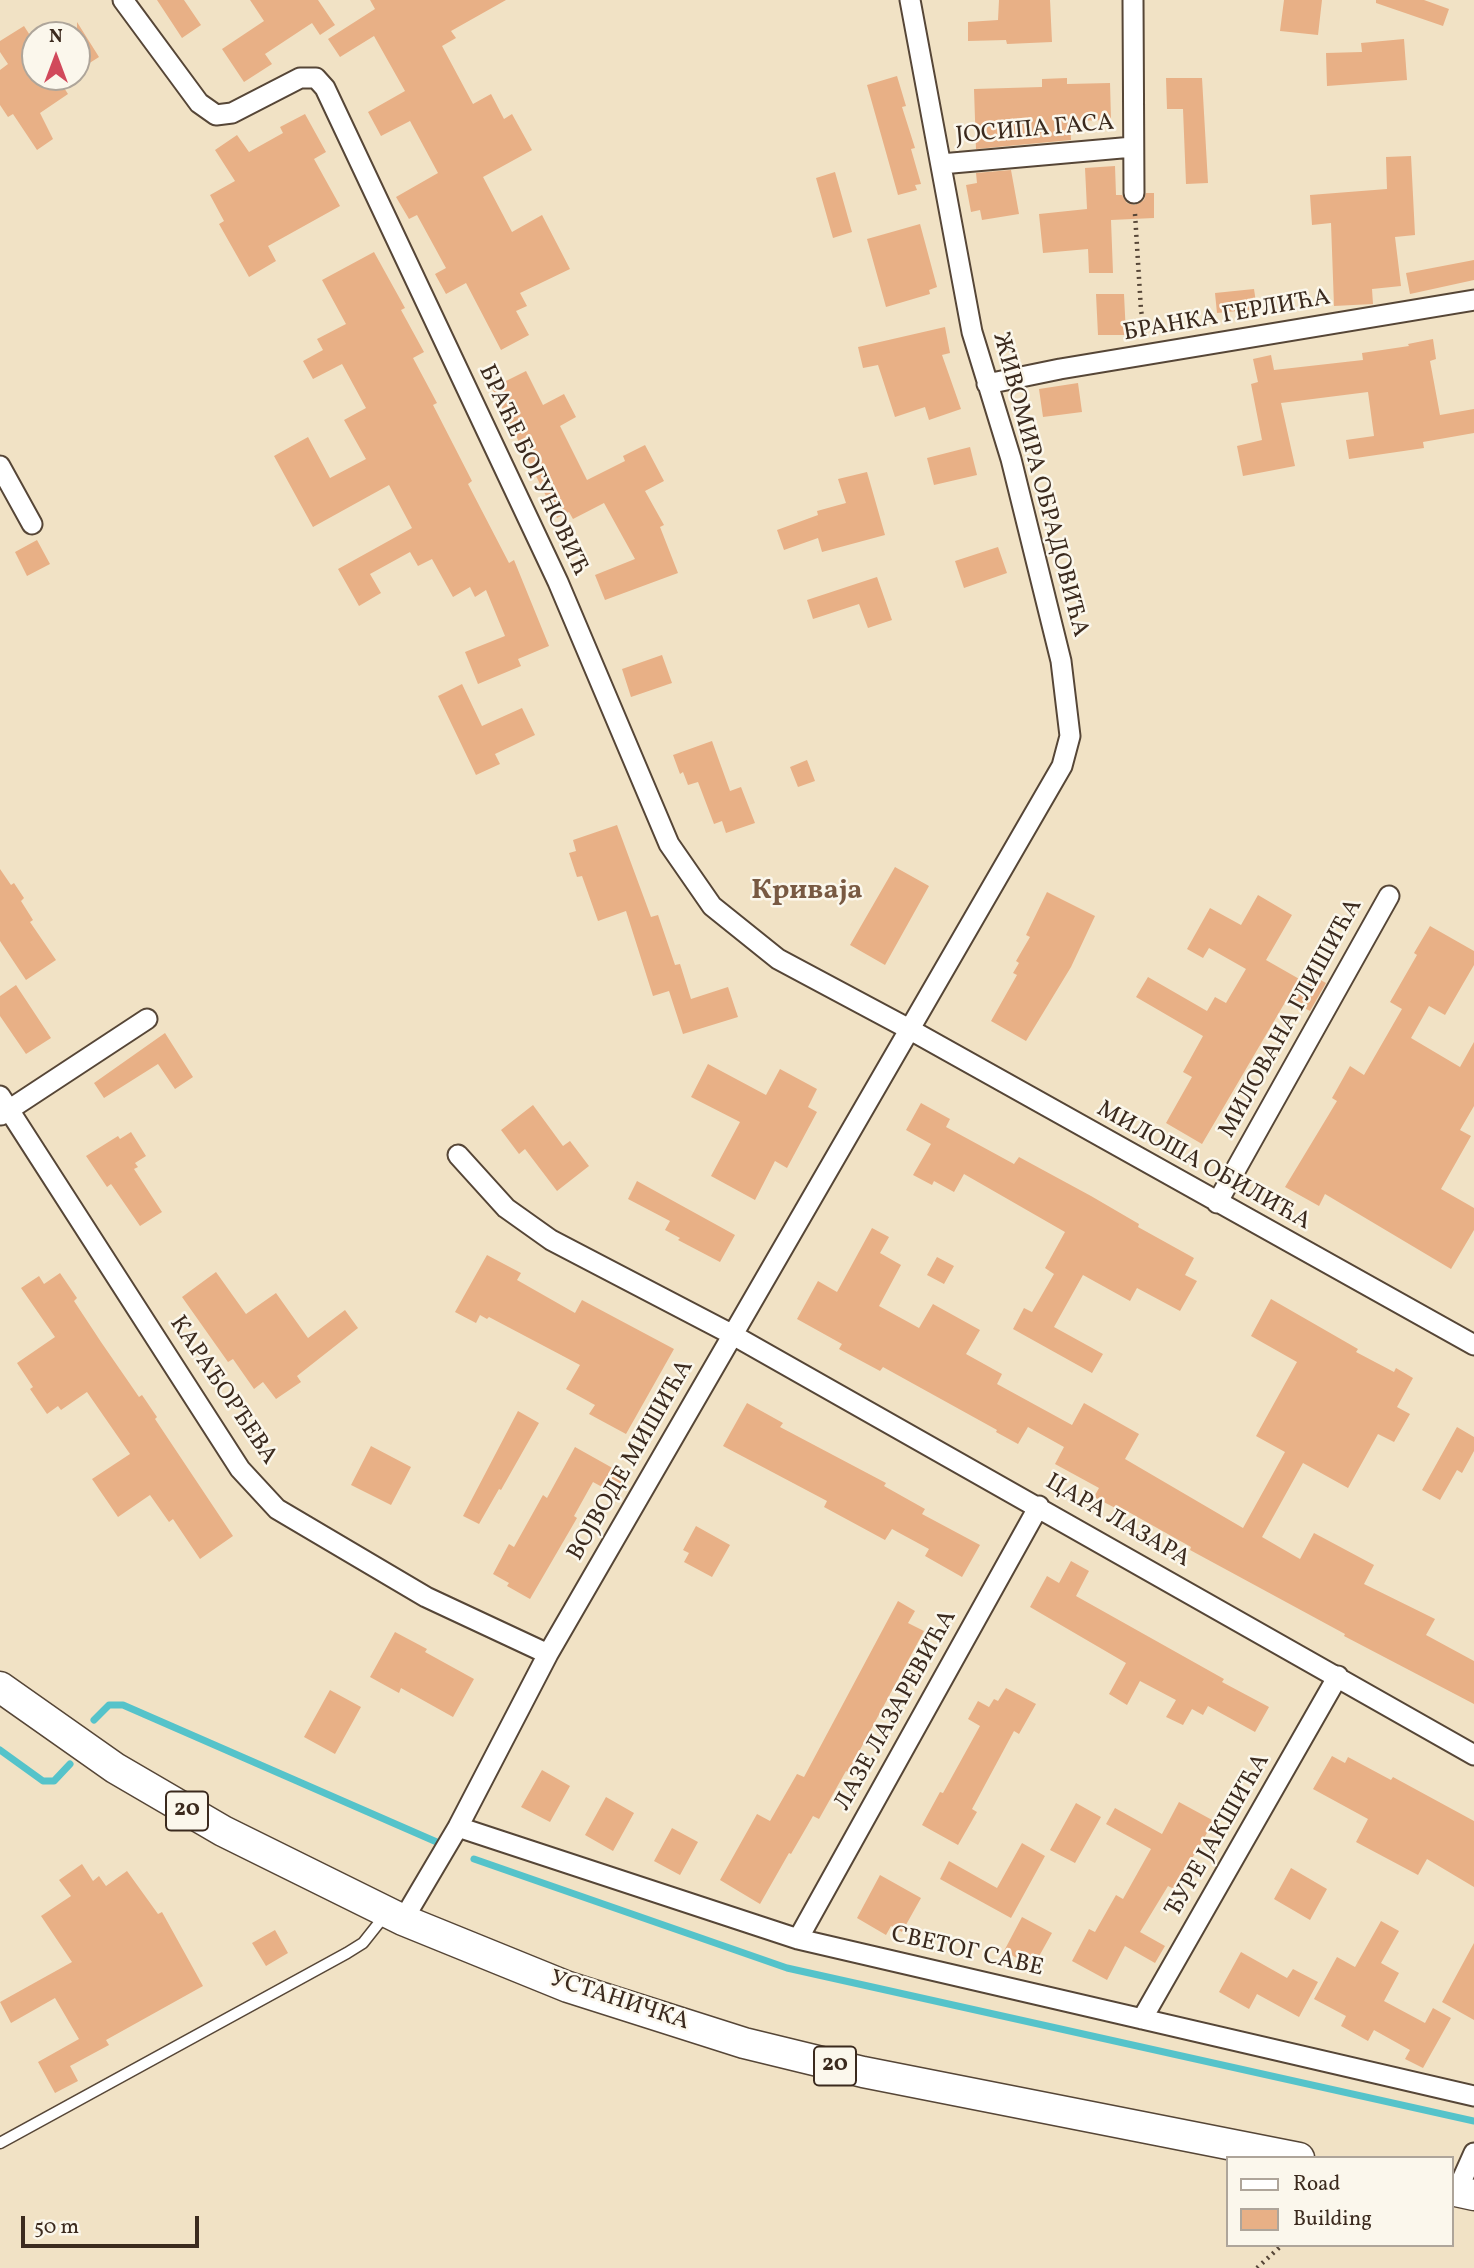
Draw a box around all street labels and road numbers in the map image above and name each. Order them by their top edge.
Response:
street label: ЈОСИПА ГАСА [955,110,1115,152]
street label: БРАНКА ГЕРЛИЋА [1121,285,1333,349]
street label: ЖИВОМИРА ОБРАДОВИЋА [984,330,1094,640]
street label: БРАЋЕ БОГУНОВИЋ [470,361,594,581]
street label: МИЛОВАНА ГЛИШИЋА [1214,894,1370,1144]
street label: МИЛОША ОБИЛИЋА [1091,1096,1315,1238]
street label: КАРАЂОРЂЕВА [162,1311,282,1471]
street label: ВОЈВОДЕ МИШИЋА [563,1355,701,1567]
street label: ЦАРА ЛАЗАРА [1039,1469,1195,1575]
street label: ЛАЗЕ ЛАЗАРЕВИЋА [830,1606,964,1816]
street label: ЂУРЕ ЈАКШИЋА [1161,1749,1277,1923]
road number: 20 [166,1792,208,1830]
street label: СВЕТОГ САВЕ [888,1921,1046,1985]
street label: УСТАНИЧКА [546,1966,692,2038]
road number: 20 [814,2047,856,2086]

